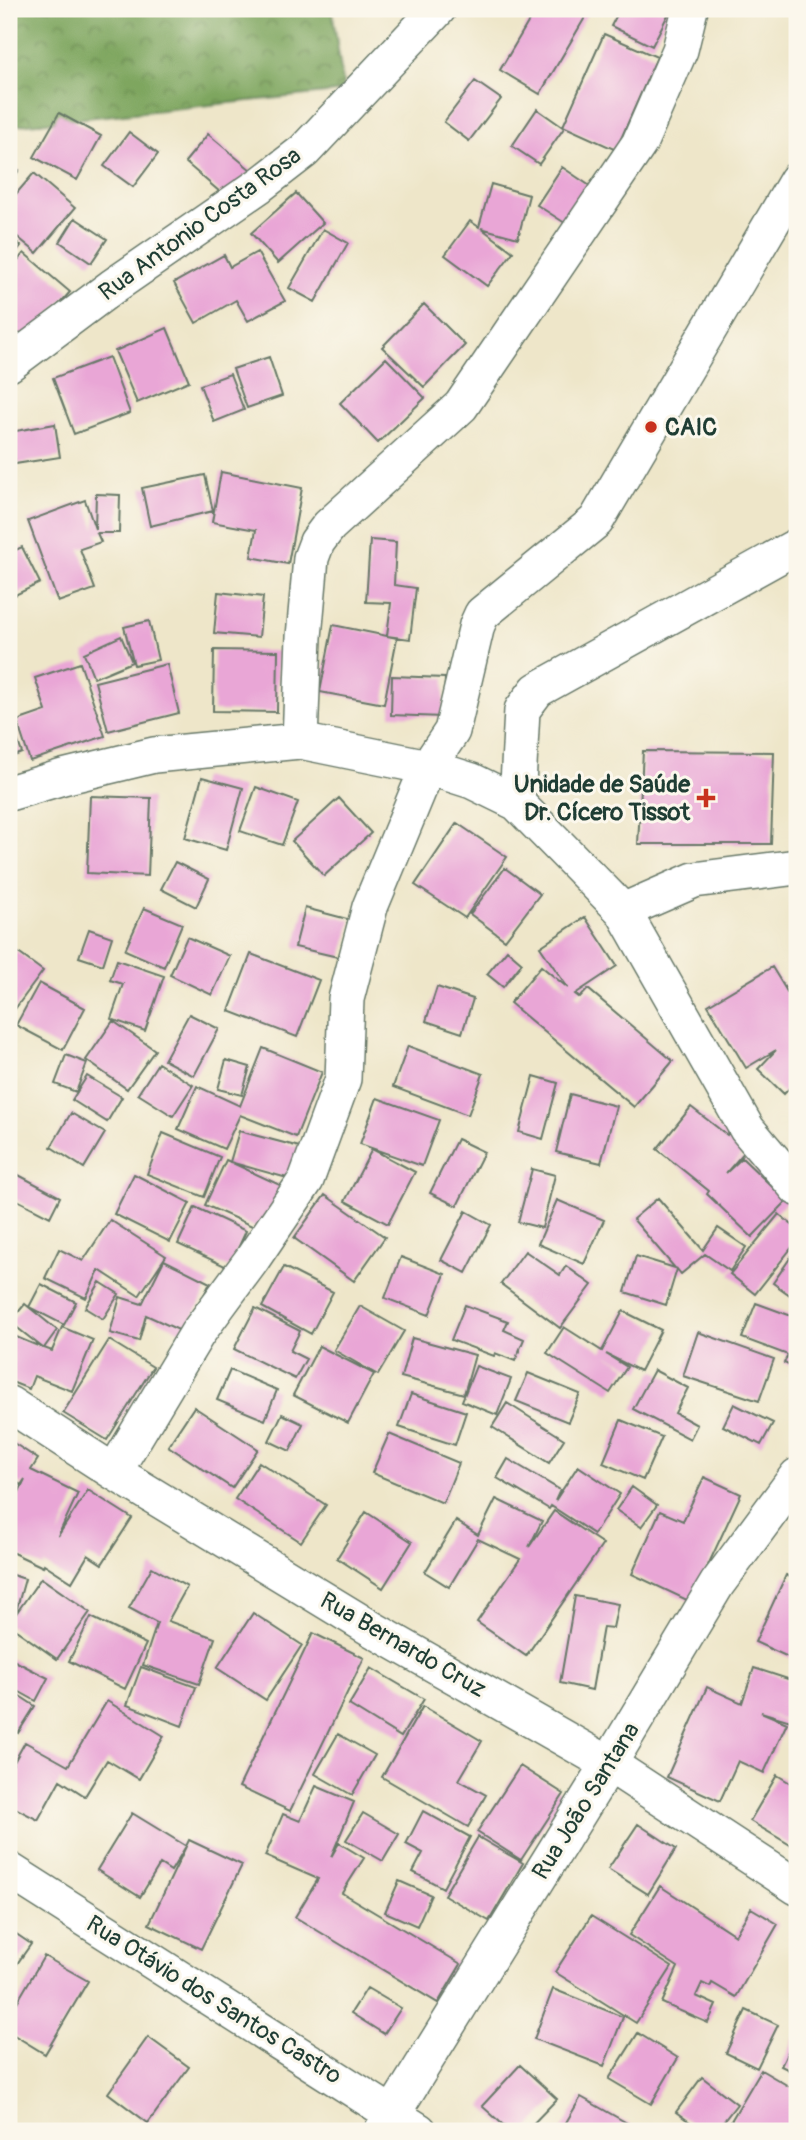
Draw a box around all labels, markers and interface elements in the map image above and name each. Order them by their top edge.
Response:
street label: Rua Antonio Costa Rosa [93,141,307,307]
place label: CAIC [665,413,717,442]
marker: CAIC [643,419,659,435]
place label: Unidade de Saúde Dr. Cícero Tissot [514,770,691,827]
marker: Unidade de Saúde Dr. Cícero Tissot [696,788,716,808]
street label: Rua Bernardo Cruz [315,1586,491,1704]
street label: Rua João Santana [526,1717,646,1885]
street label: Rua Otávio dos Santos Castro [81,1909,347,2091]

